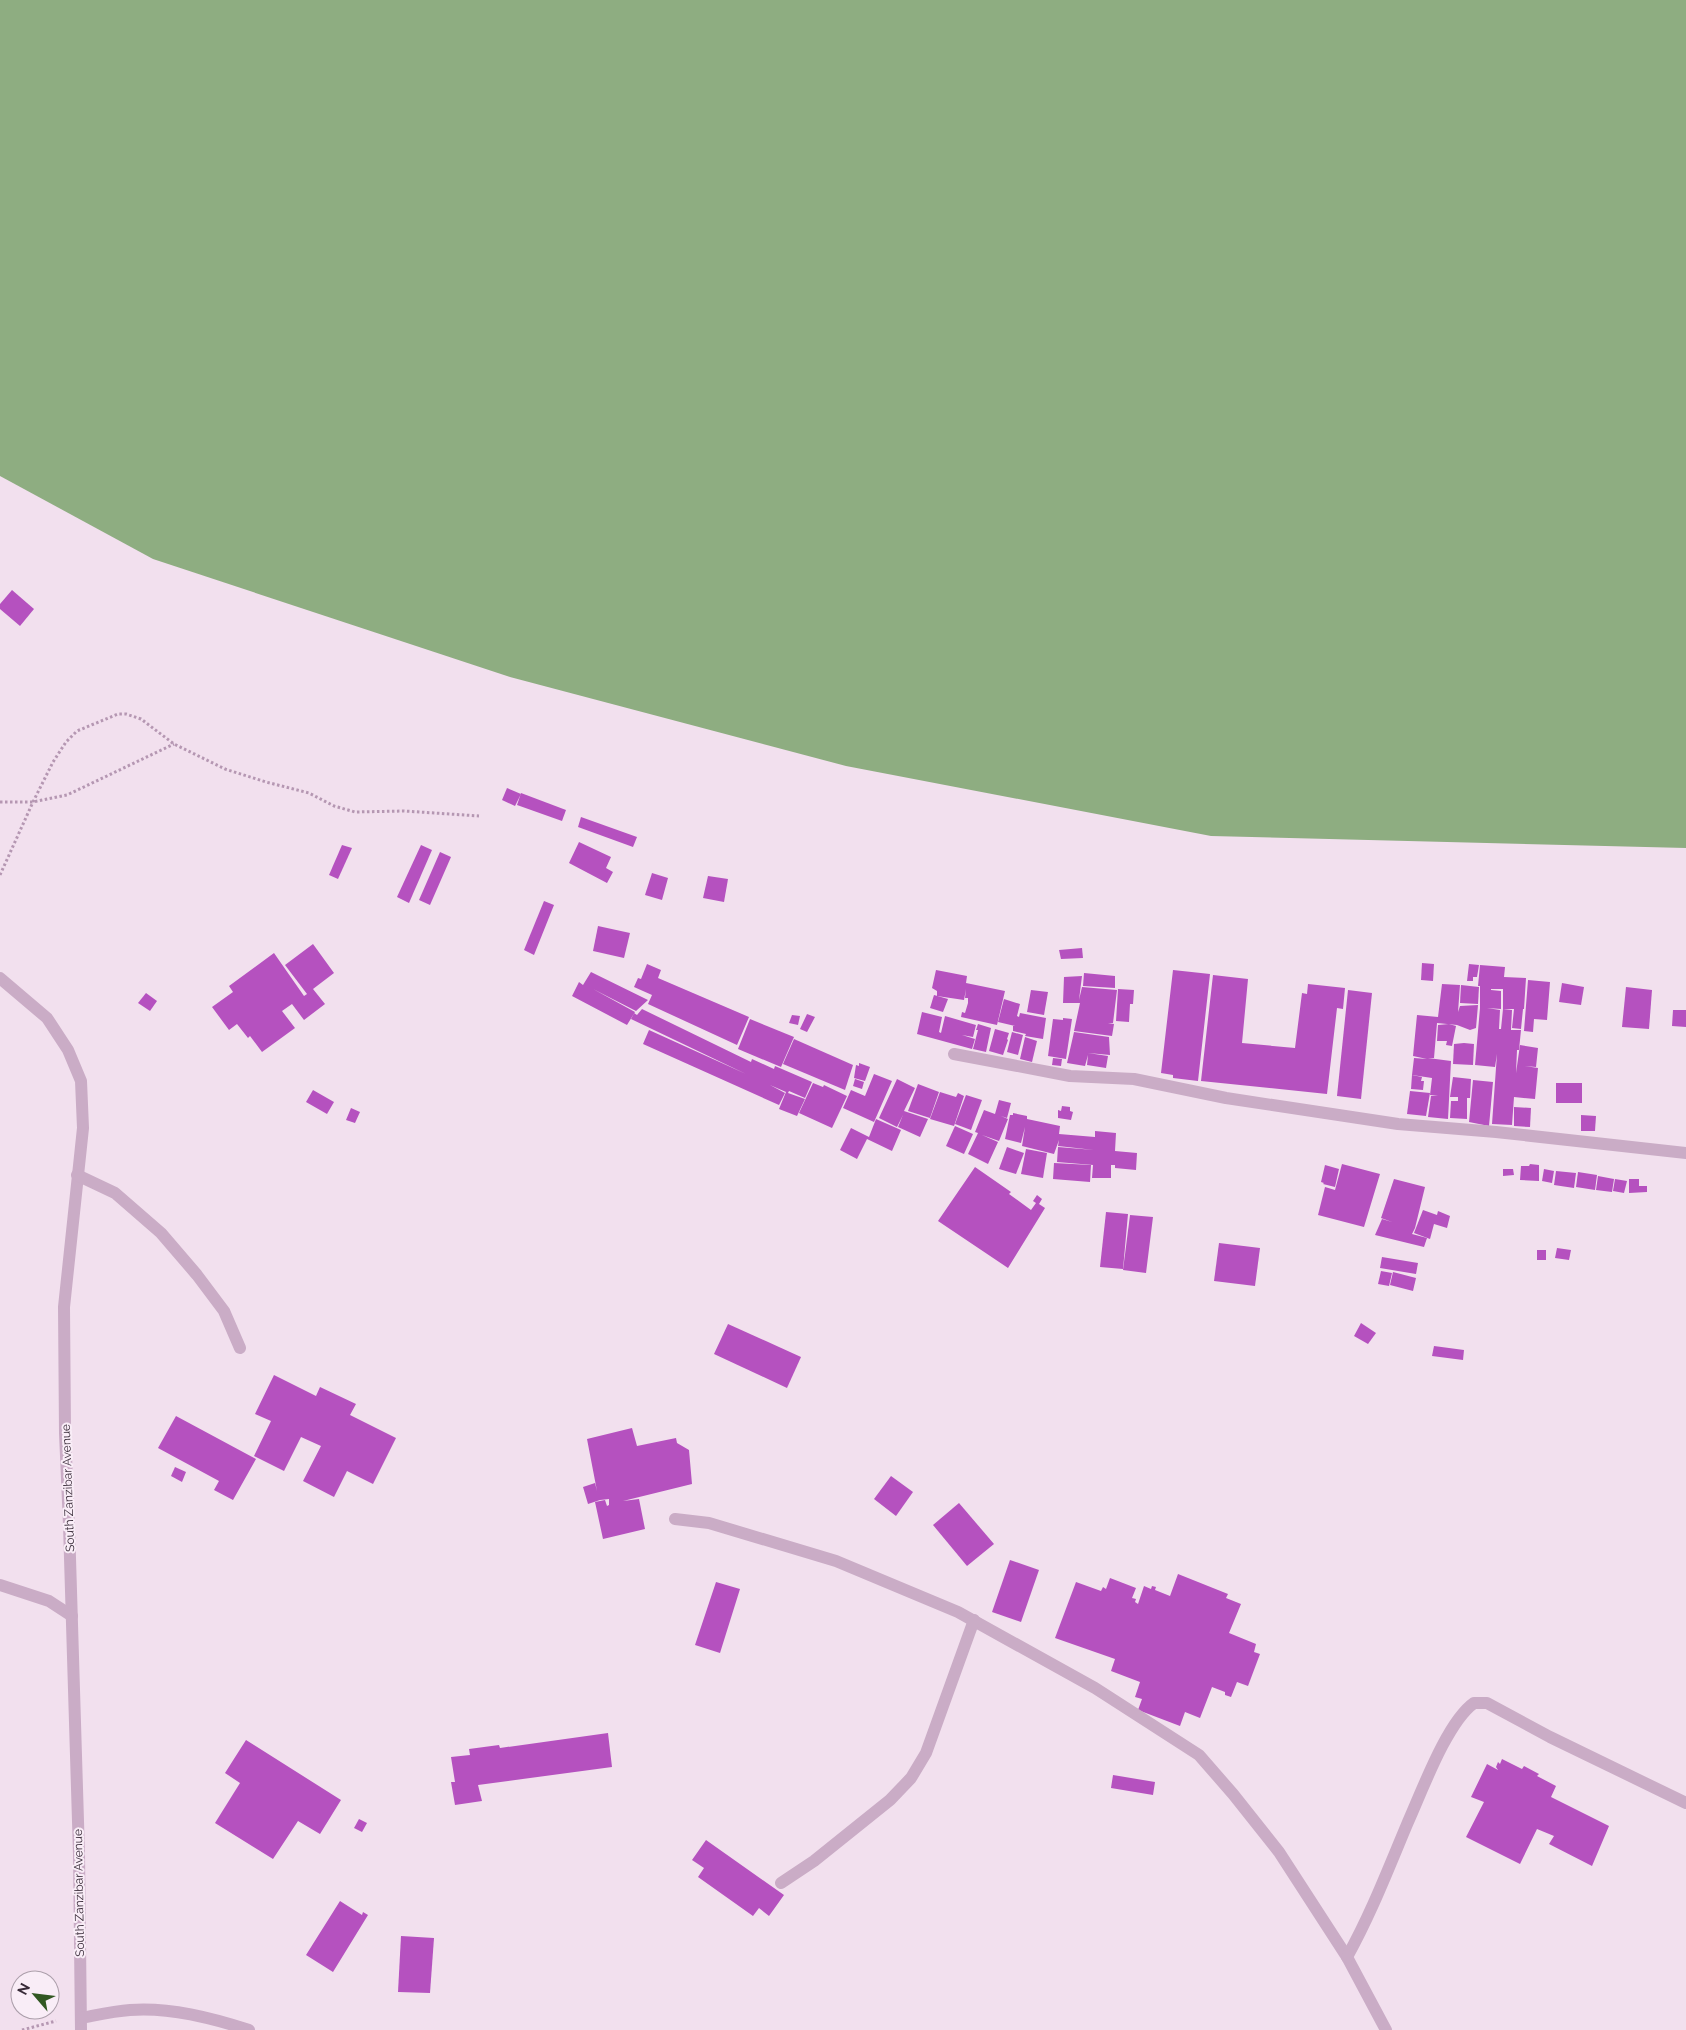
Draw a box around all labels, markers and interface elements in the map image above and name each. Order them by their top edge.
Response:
street label: South Zanzibar Avenue [59,1424,77,1552]
street label: South Zanzibar Avenue [71,1829,87,1957]
north arrow [10,1970,60,2020]
text: N [14,1980,33,1997]

